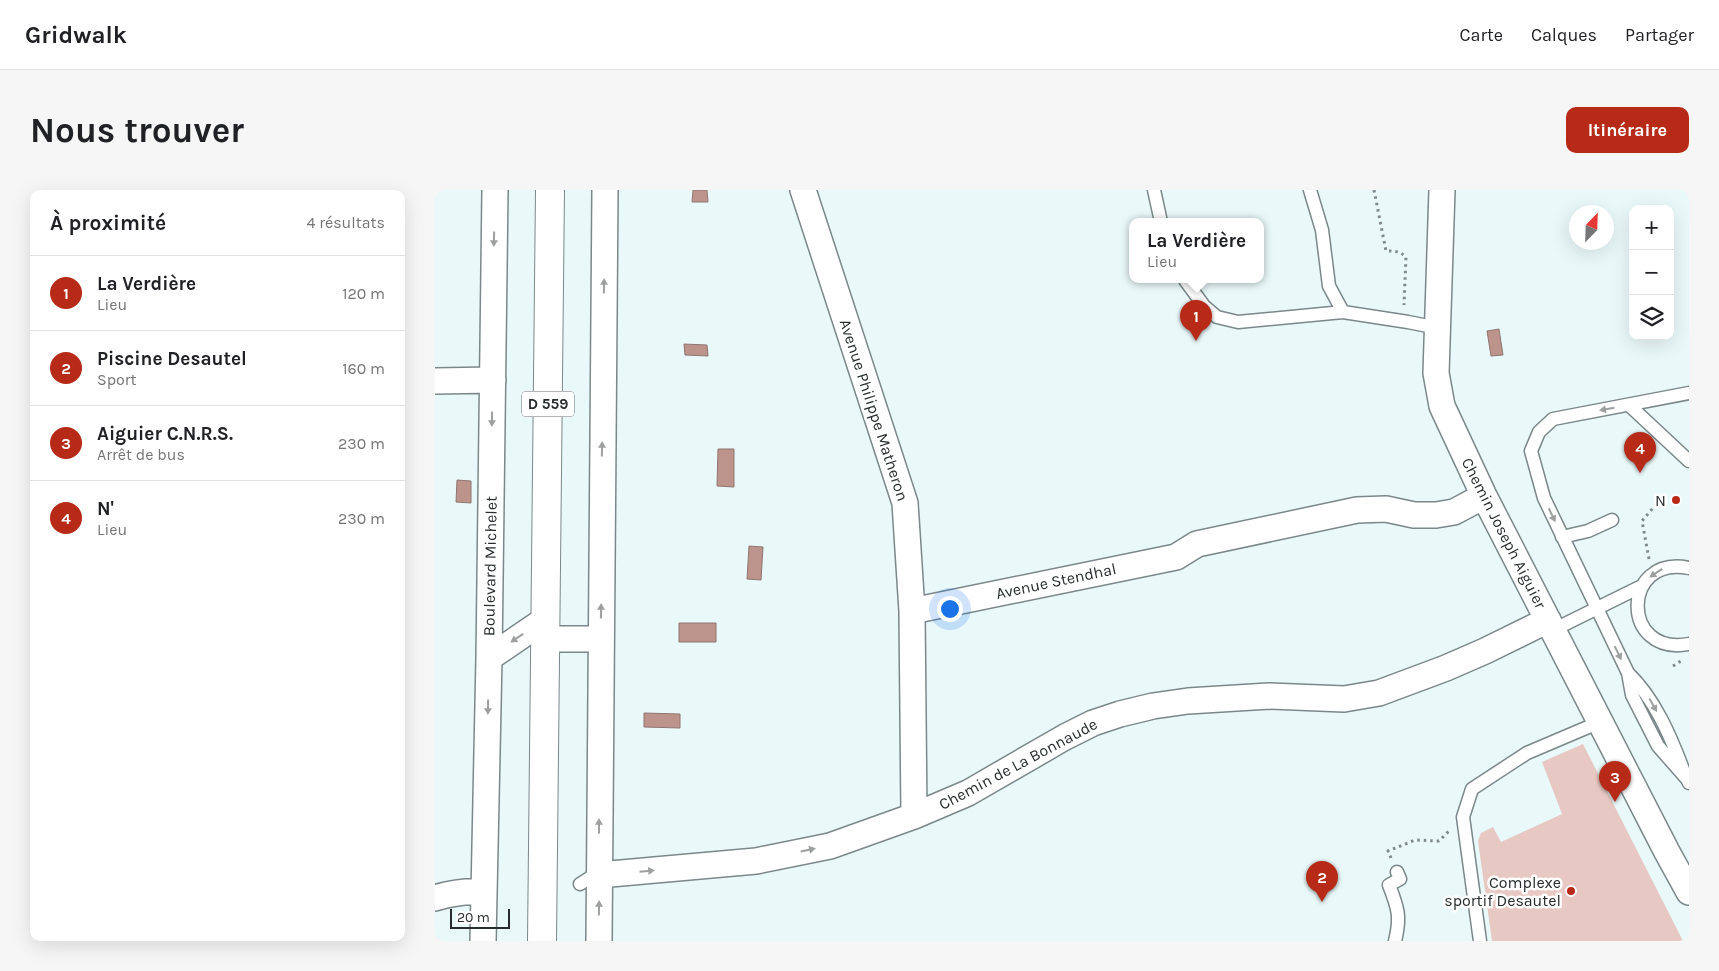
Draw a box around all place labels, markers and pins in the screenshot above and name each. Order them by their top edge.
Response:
pin: 1 [1180,300,1212,341]
pin: 4 [1624,432,1656,473]
place label: N [1655,491,1666,510]
marker: N [1670,494,1682,506]
pin: 3 [1599,761,1631,802]
pin: 2 [1306,861,1338,902]
place label: Complexe sportif Desautel [1444,873,1561,910]
marker: Complexe sportif Desautel [1565,885,1577,897]

